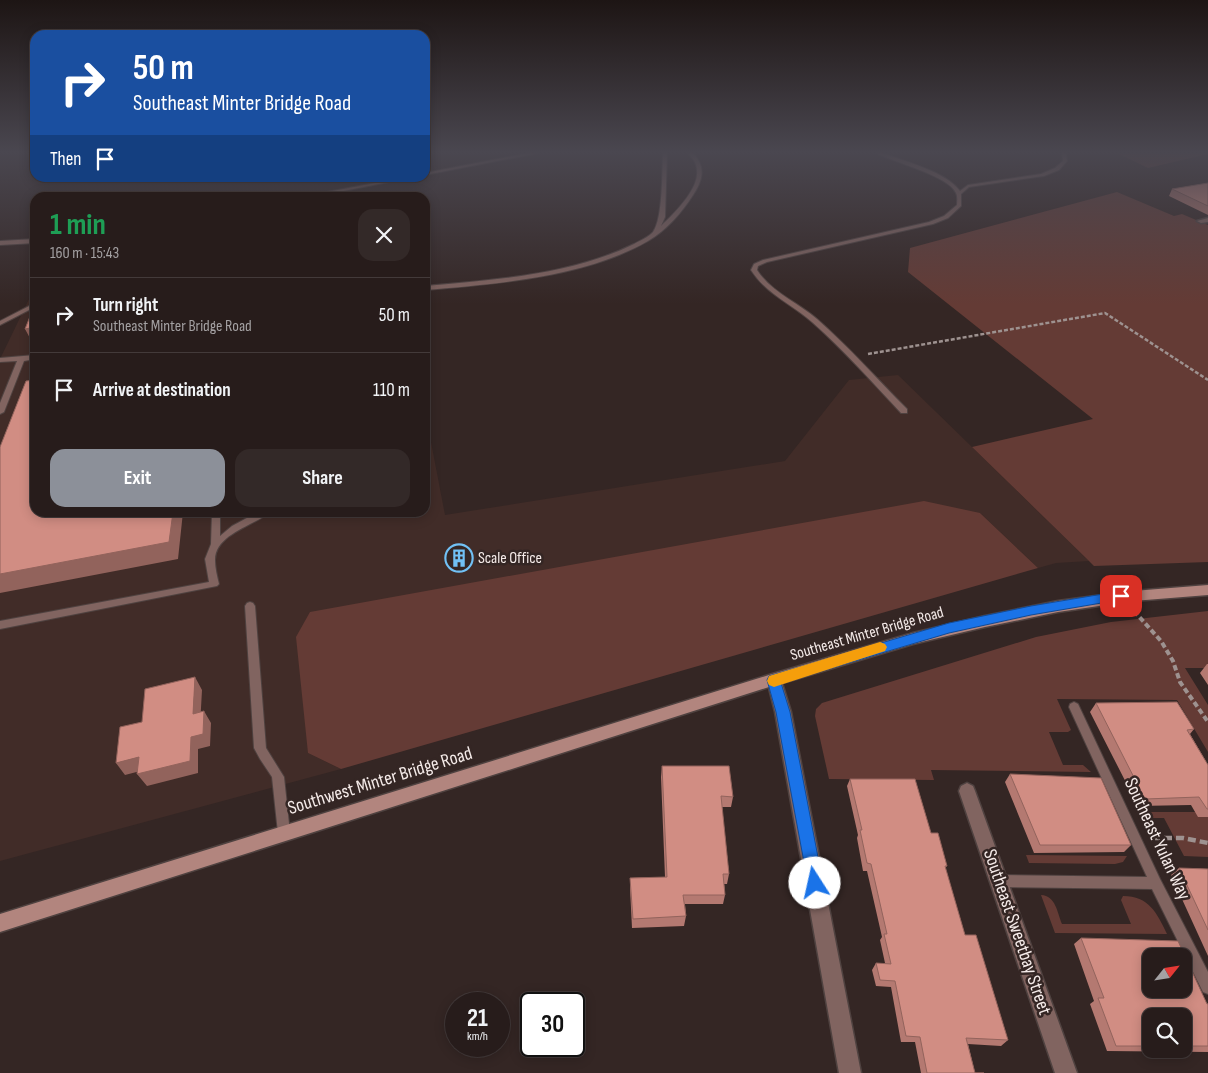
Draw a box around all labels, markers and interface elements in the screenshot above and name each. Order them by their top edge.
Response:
text: 50 m [133,47,194,90]
icon: right [50,50,115,115]
text: Southeast Minter Bridge Road [133,90,351,117]
icon: arrive [91,145,119,173]
text: Then [50,148,81,171]
text: 1 min [50,207,106,243]
button: close [358,209,410,261]
text: 160 m · 15:43 [50,244,119,263]
text: Turn right [93,294,158,317]
icon: right [50,301,78,329]
text: 50 m [379,304,410,327]
text: Southeast Minter Bridge Road [93,317,252,336]
icon: arrive [50,376,78,404]
text: Arrive at destination [93,379,231,402]
text: 110 m [373,379,410,402]
button: Exit [50,449,225,507]
button: Share [235,449,410,507]
building icon: Scale Office [444,543,474,573]
place label: Scale Office [478,549,542,568]
pin [1100,575,1142,617]
icon: arrive [1107,582,1135,610]
street label: Southeast Minter Bridge Road [788,603,946,665]
street label: Southwest Minter Bridge Road [285,742,475,820]
street label: Southeast Yulan Way [1119,774,1196,904]
street label: Southeast Sweetbay Street [978,846,1056,1018]
position arrow [788,856,840,908]
north arrow [1142,948,1192,998]
map controls [1142,948,1192,1058]
speed limit sign: 30 [520,992,585,1057]
text: 21 [467,1003,488,1034]
button: search [1142,1008,1192,1058]
text: km/h [467,1029,488,1044]

